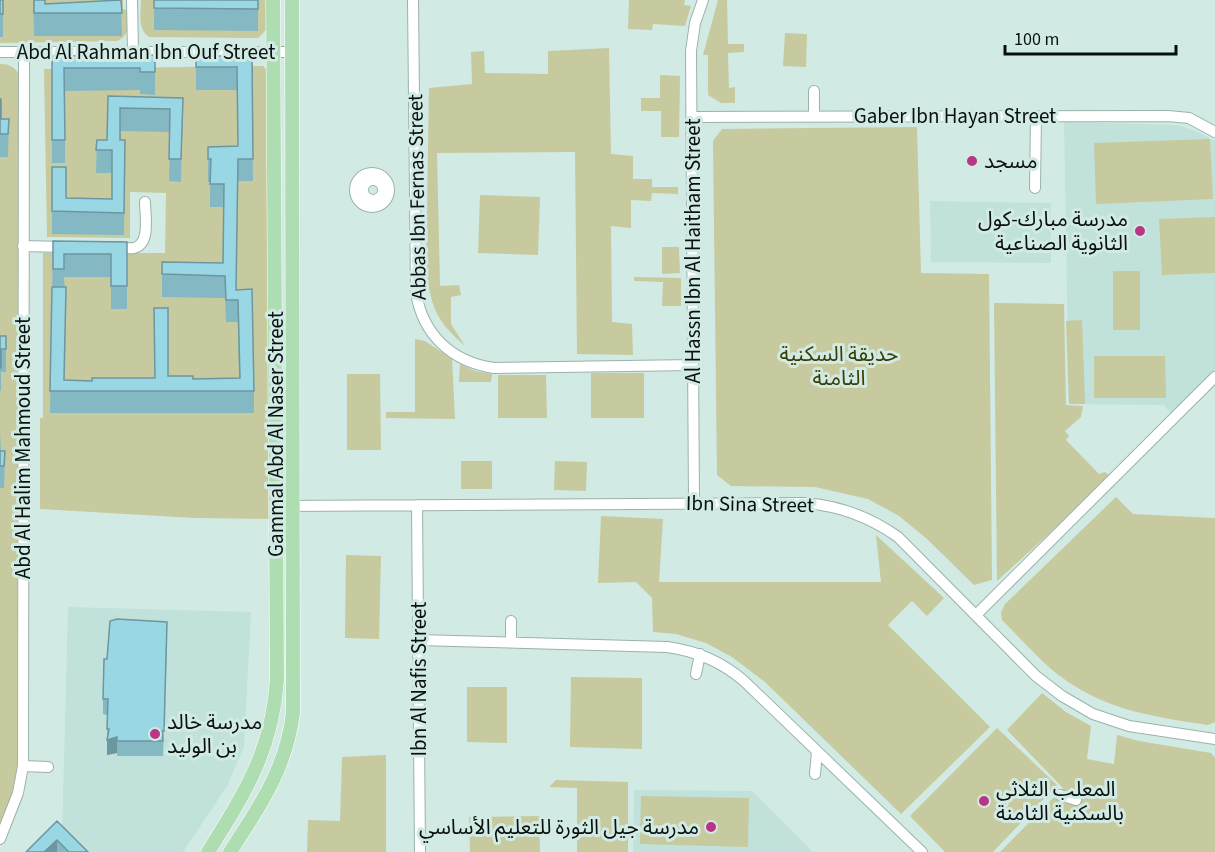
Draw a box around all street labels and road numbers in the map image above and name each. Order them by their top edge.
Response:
street label: Abd Al Rahman Ibn Ouf Street [17,37,275,67]
street label: Abbas Ibn Fernas Street [400,94,434,300]
street label: Gaber Ibn Hayan Street [854,101,1056,131]
street label: Al Hassn Ibn Al Haitham Street [678,118,708,384]
street label: Gammal Abd Al Naser Street [261,311,291,557]
street label: Abd Al Halim Mahmoud Street [8,317,38,579]
street label: Ibn Sina Street [686,488,814,520]
street label: Ibn Al Nafis Street [404,602,434,756]

